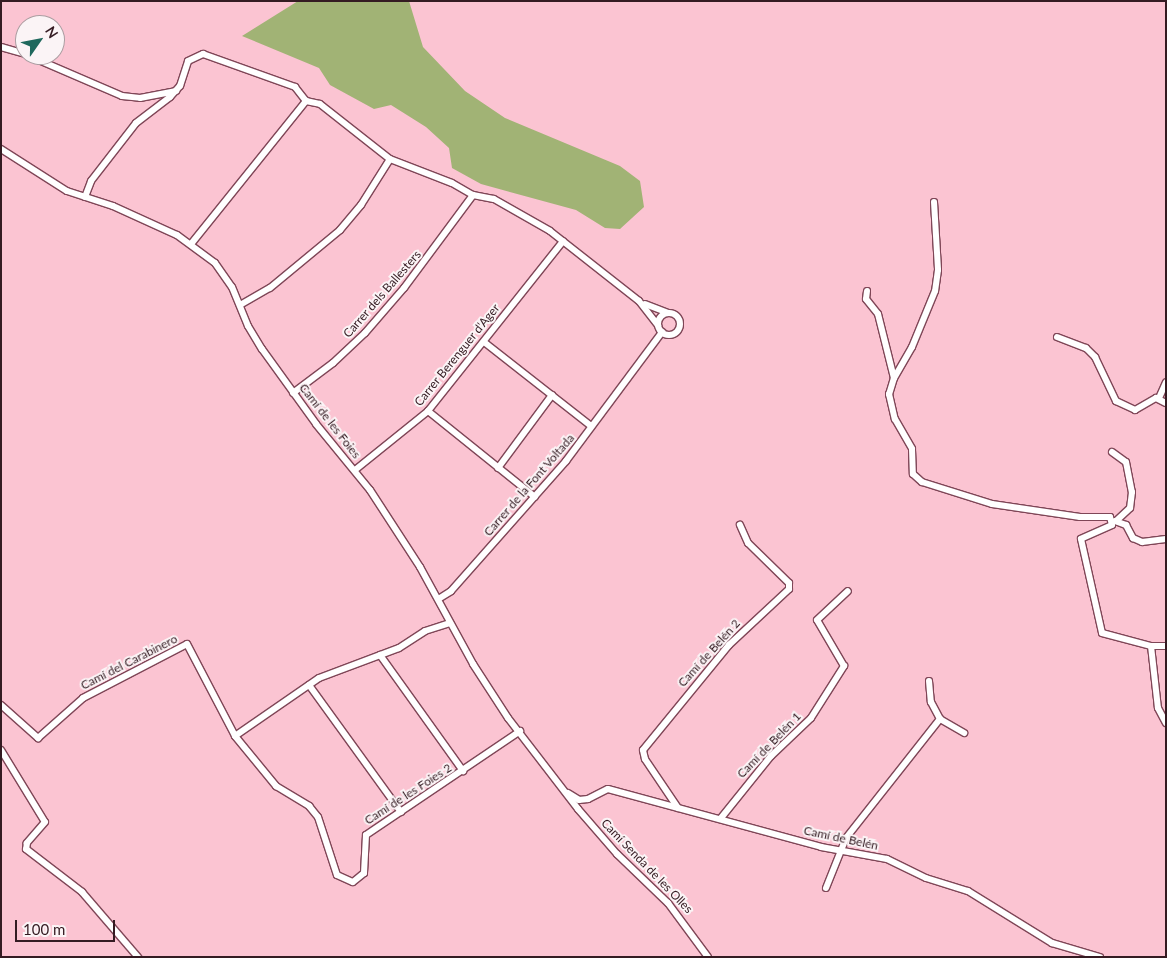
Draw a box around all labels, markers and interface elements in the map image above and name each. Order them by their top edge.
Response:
north arrow [15,15,65,65]
text: N [42,23,62,41]
street label: Carrer dels Ballesters [340,247,424,341]
street label: Carrer Berenguer d'Ager [411,301,503,409]
street label: Camí de les Foies [296,381,364,461]
street label: Carrer de la Font Voltada [481,431,577,539]
street label: Camí de Belén 2 [675,616,743,690]
street label: Camí del Carabinero [78,631,180,693]
street label: Camí de Belén 1 [734,709,804,781]
street label: Camí de les Foies 2 [362,760,454,828]
street label: Camí Senda de les Olles [598,816,696,916]
street label: Camí de Belén [802,823,880,853]
scale bar [18,910,118,942]
text: 100 m [23,920,65,938]

